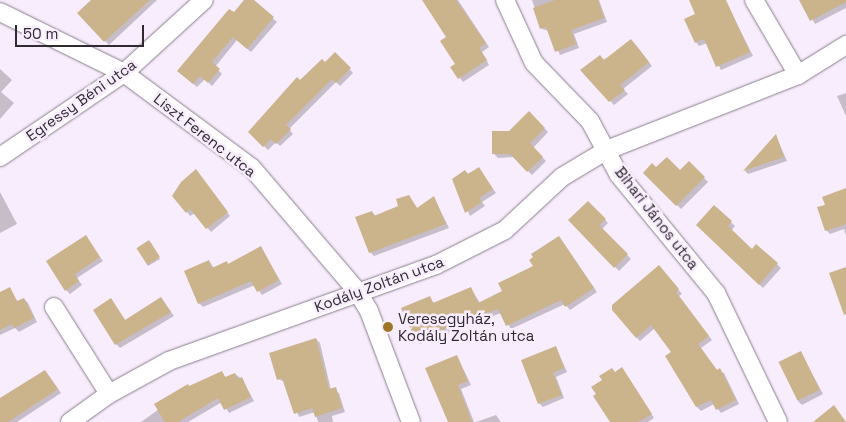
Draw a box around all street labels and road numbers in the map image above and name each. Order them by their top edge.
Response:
street label: Egressy Béni utca [23,55,139,145]
street label: Liszt Ferenc utca [150,89,260,181]
street label: Bihari János utca [611,163,703,273]
street label: Kodály Zoltán utca [312,252,446,316]

